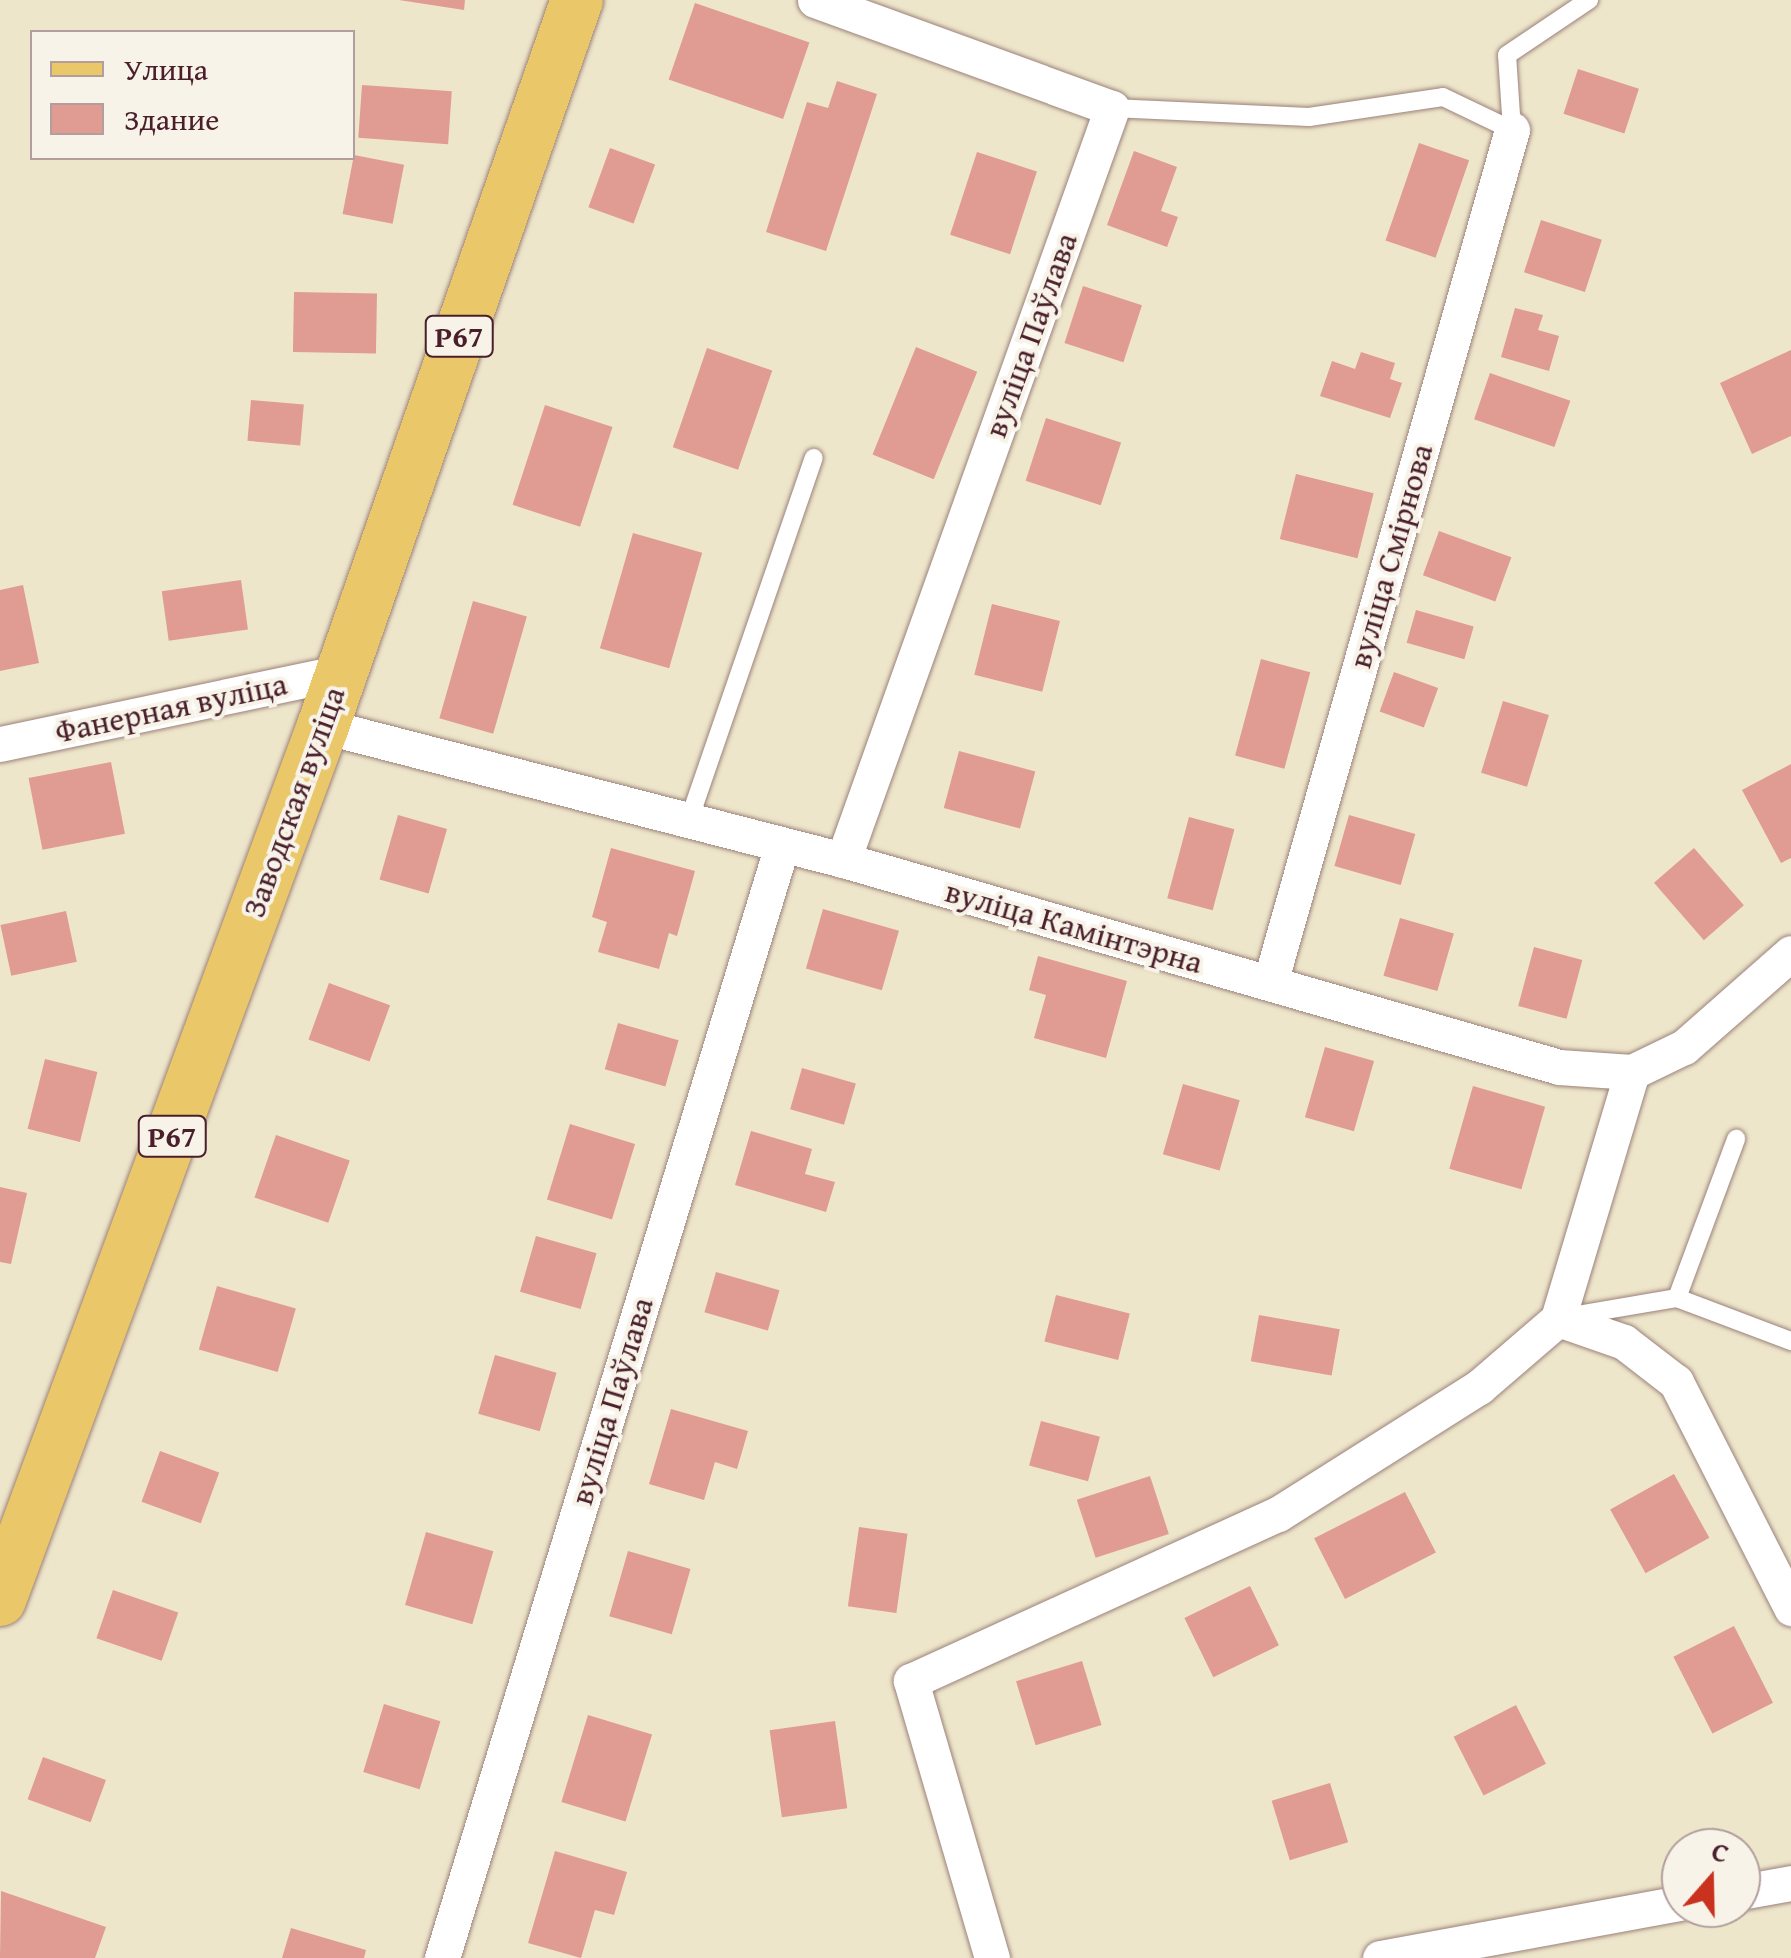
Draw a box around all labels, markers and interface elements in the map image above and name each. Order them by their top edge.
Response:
legend [30,30,355,160]
text: Улица [124,47,208,91]
text: Здание [124,97,219,141]
street label: вуліца Паўлава [976,227,1086,443]
road number: Р67 [424,311,494,361]
street label: вуліца Смірнова [1341,440,1441,672]
street label: Фанерная вуліца [52,665,290,751]
street label: Заводская вуліца [234,682,354,922]
street label: вуліца Камінтэрна [941,872,1207,982]
road number: Р67 [137,1111,207,1161]
street label: вуліца Паўлава [562,1293,662,1509]
north arrow [1661,1828,1761,1928]
text: С [1706,1829,1735,1873]

